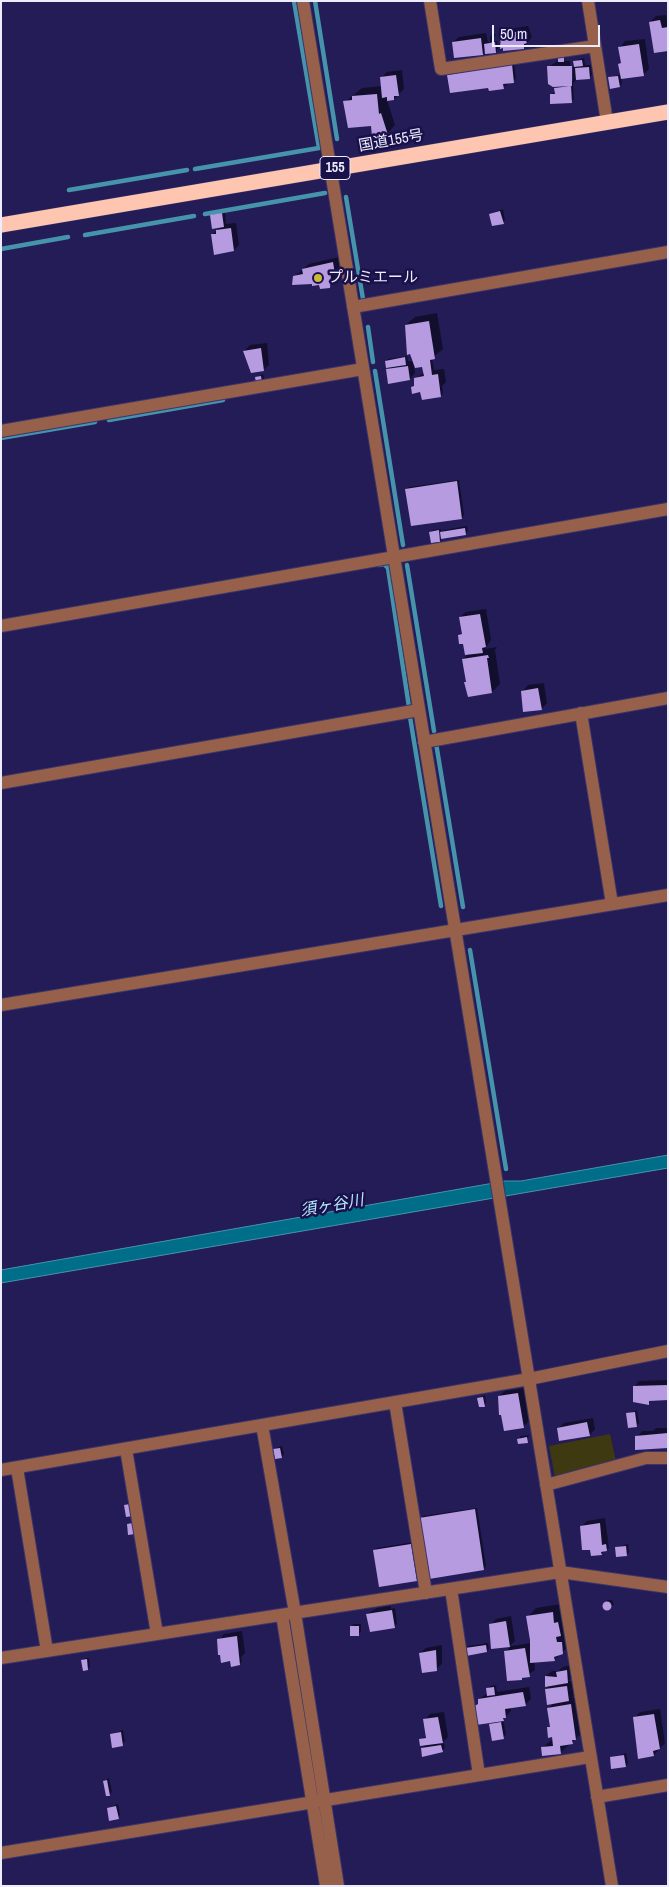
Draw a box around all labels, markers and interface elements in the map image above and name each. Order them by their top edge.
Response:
scale bar [494,15,602,47]
text: 50 m [500,23,527,44]
street label: 国道155号 [357,126,425,156]
road number: 155 [320,156,350,180]
place label: プルミエール [328,269,418,287]
marker: プルミエール [312,272,324,284]
water label: 須ヶ谷川 [299,1191,365,1221]

